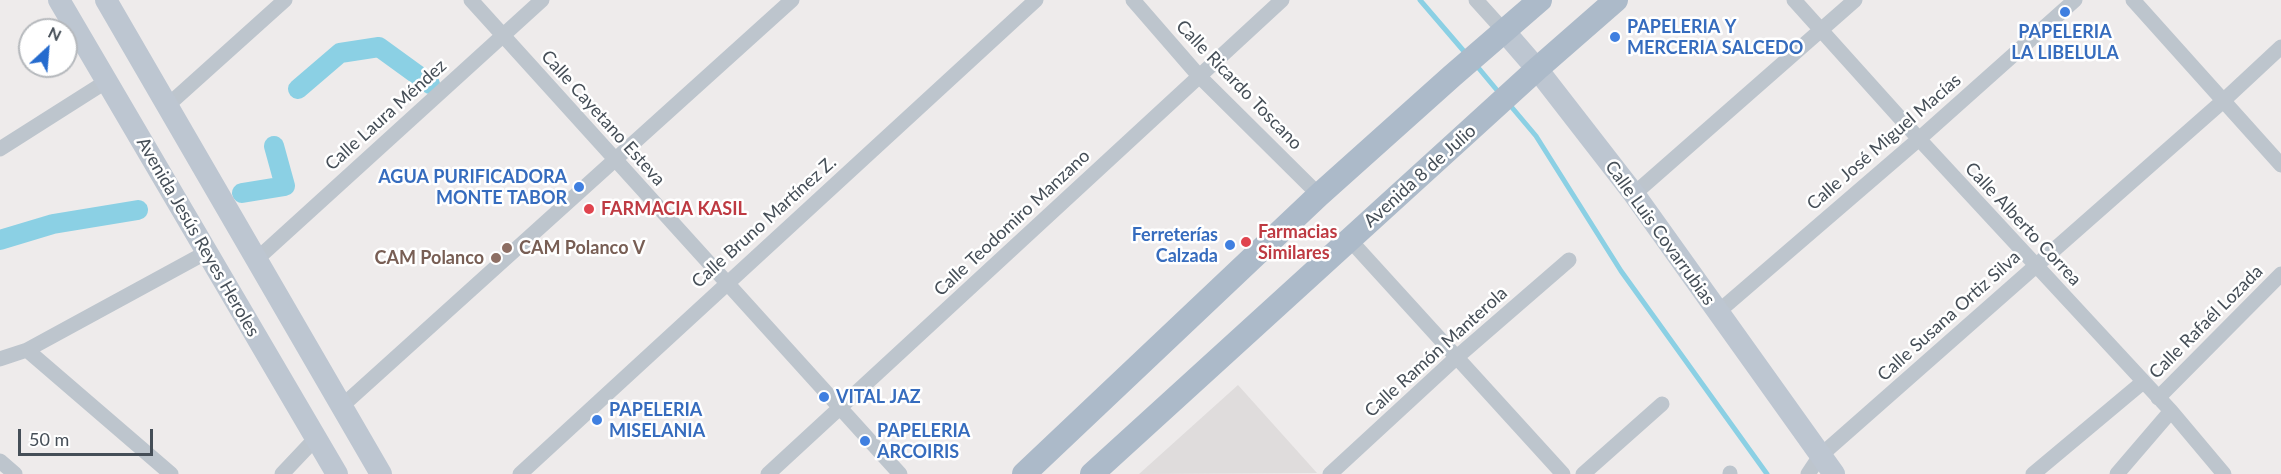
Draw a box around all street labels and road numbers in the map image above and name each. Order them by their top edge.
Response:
street label: Calle Ricardo Toscano [1172,16,1306,154]
street label: Calle Cayetano Esteva [536,46,670,190]
street label: Calle Laura Méndez [321,55,451,175]
street label: Calle José Miguel Macías [1803,69,1965,215]
street label: Avenida 8 de Julio [1359,120,1481,232]
street label: Avenida Jesús Reyes Heroles [132,133,264,341]
street label: Calle Teodomiro Manzano [930,145,1094,301]
street label: Calle Bruno Martínez Z. [687,151,841,293]
street label: Calle Luis Covarrubias [1600,157,1720,309]
street label: Calle Alberto Correa [1960,158,2086,290]
street label: Calle Susana Ortiz Silva [1873,246,2025,386]
street label: Calle Rafaél Lozada [2145,261,2267,383]
street label: Calle Ramón Manterola [1360,282,1512,422]

